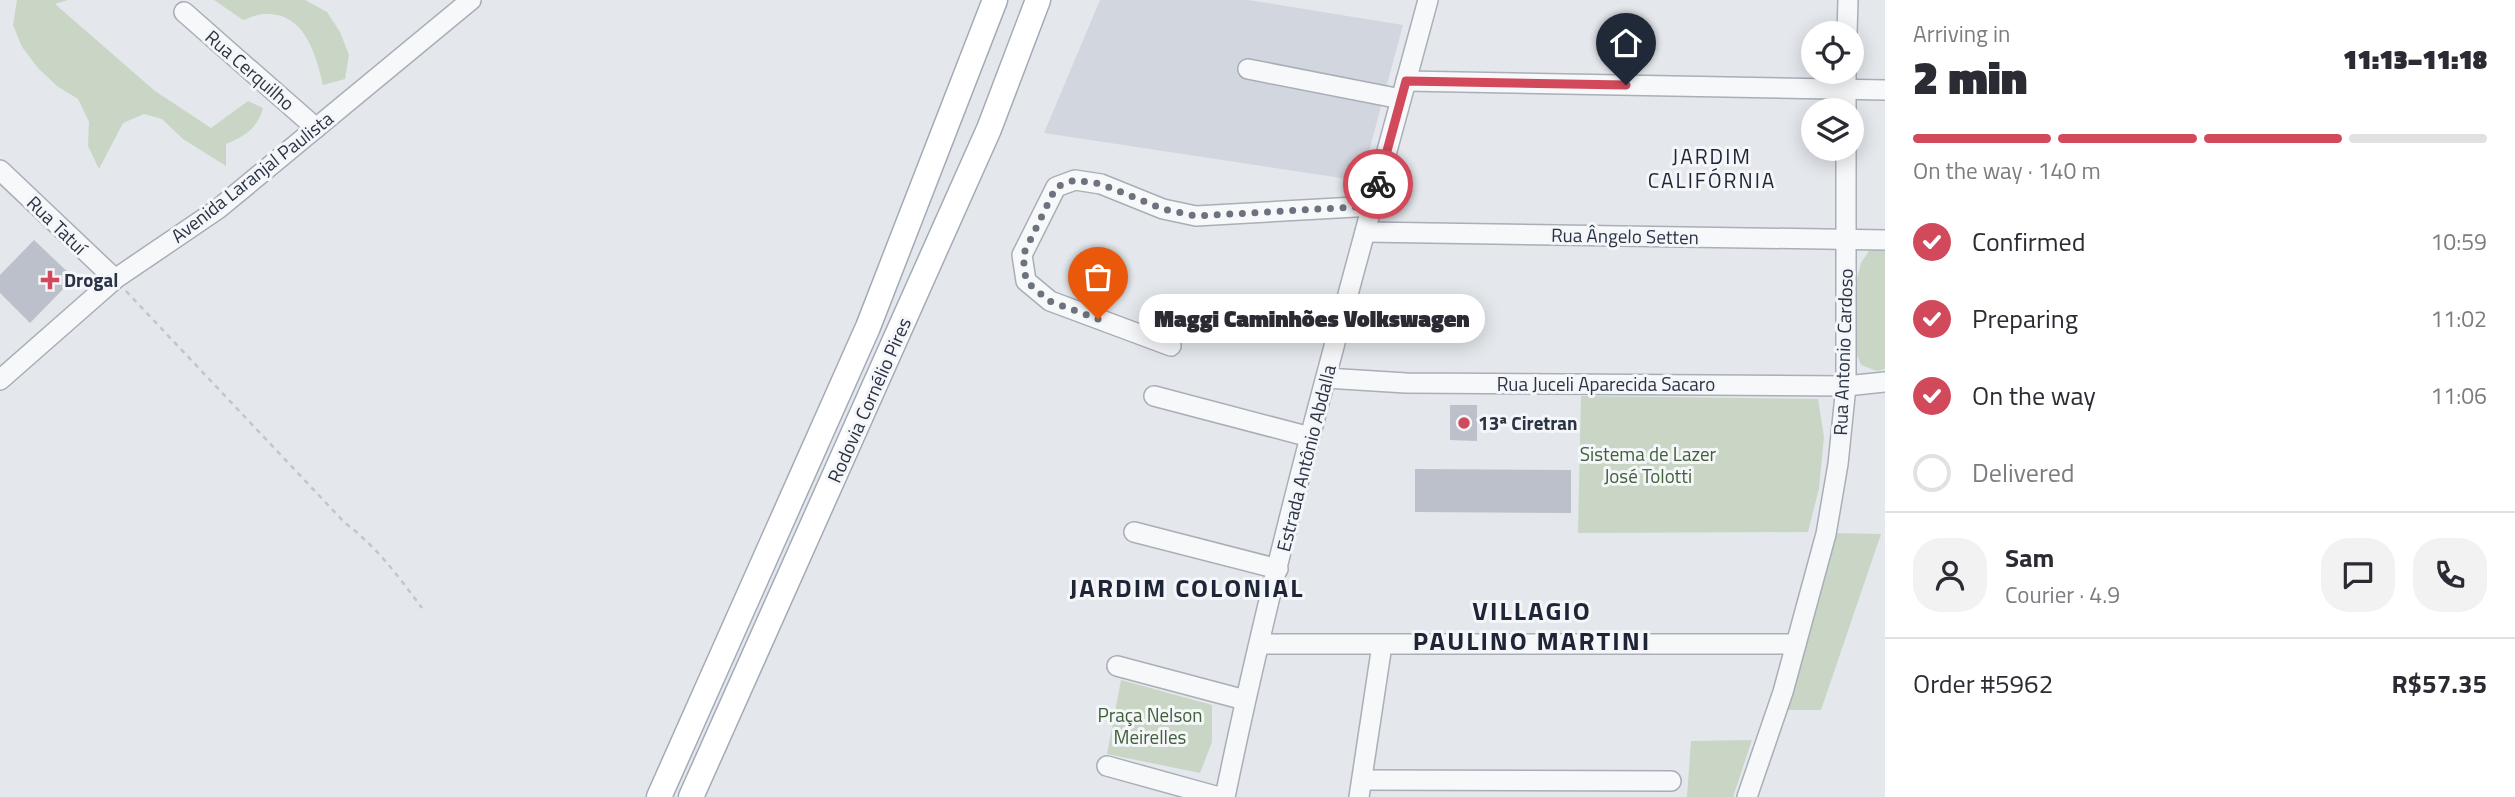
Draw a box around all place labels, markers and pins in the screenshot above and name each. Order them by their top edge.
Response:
pin [1596,13,1656,85]
pin [1068,247,1128,319]
place label: Drogal [64,265,118,294]
marker: Drogal [42,272,58,288]
callout: Maggi Caminhões Volkswagen [1140,294,1486,344]
place label: 13ª Ciretran [1478,408,1578,437]
marker: 13ª Ciretran [1456,415,1472,431]

